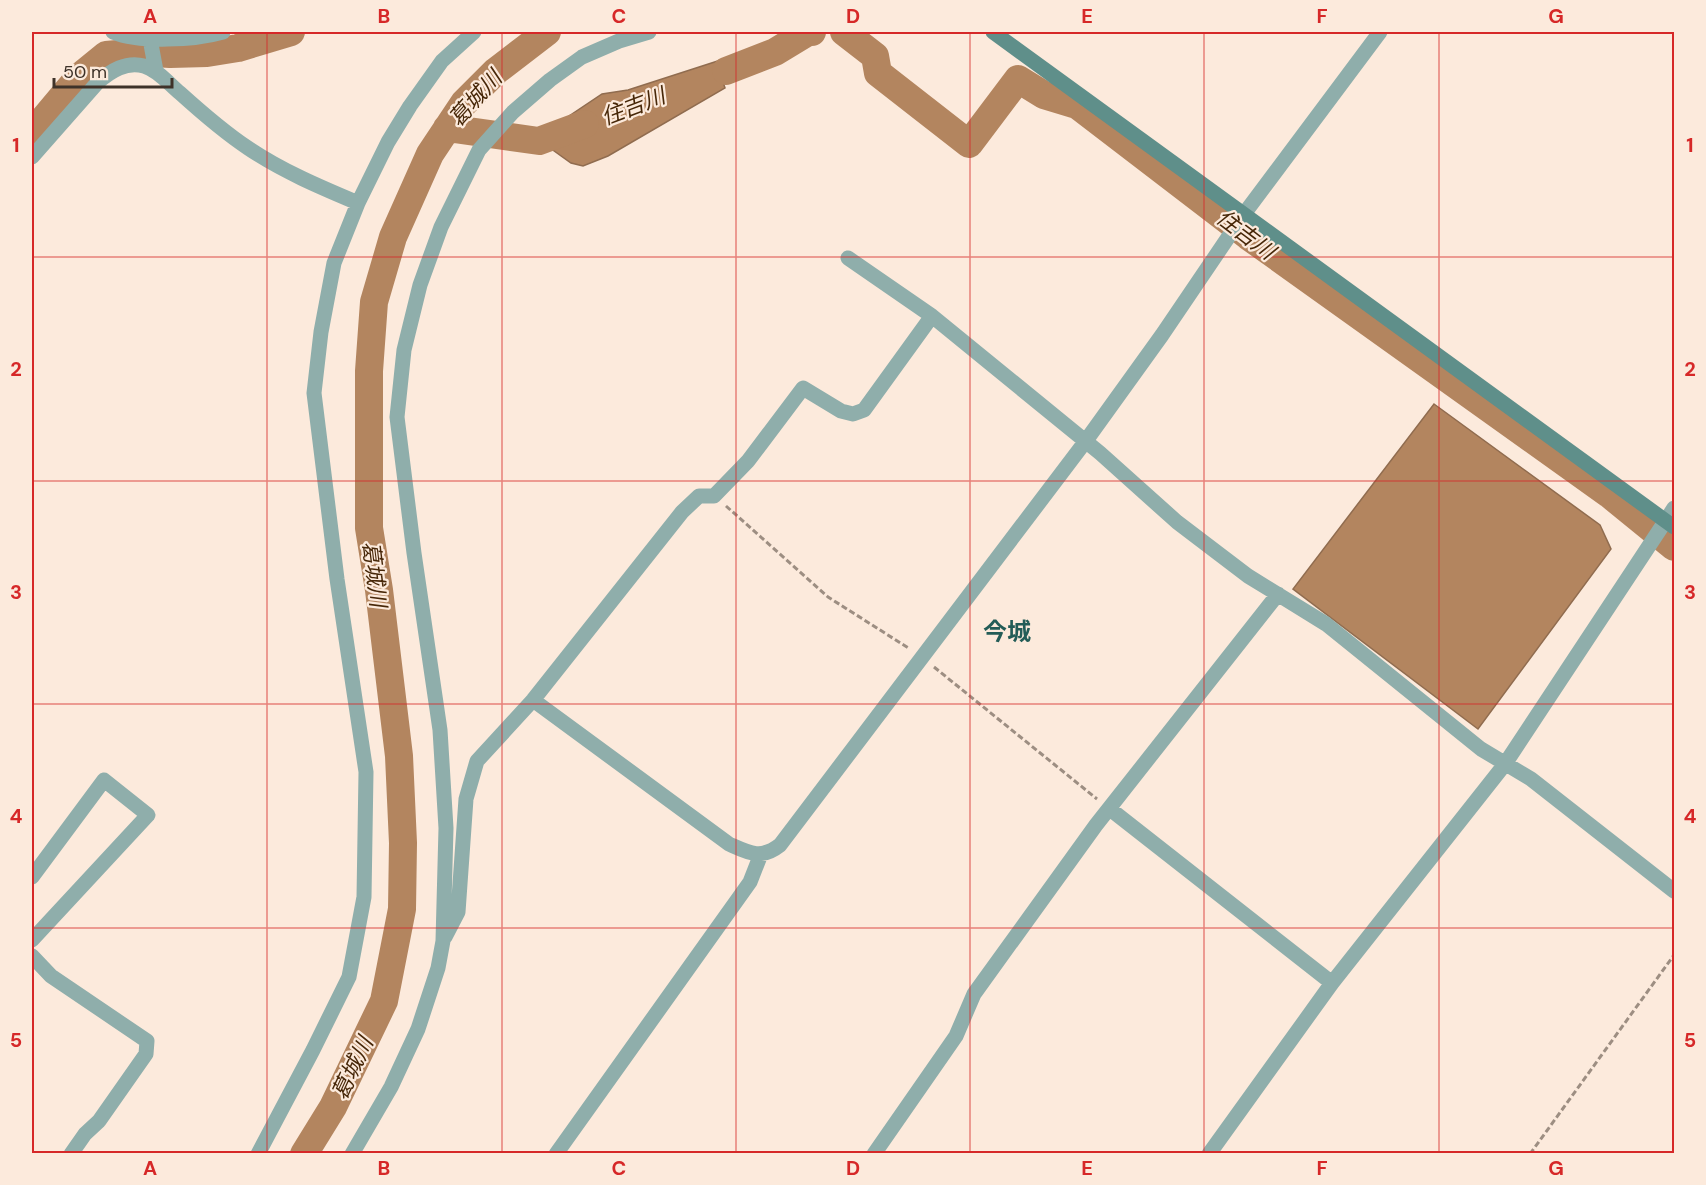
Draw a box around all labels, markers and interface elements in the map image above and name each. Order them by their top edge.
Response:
text: A [143,3,157,29]
text: B [378,3,390,29]
text: C [612,3,626,29]
text: D [846,3,860,29]
text: E [1081,3,1093,29]
text: F [1316,3,1328,29]
text: G [1548,3,1564,29]
scale bar [54,51,172,89]
text: 50 m [63,60,107,84]
water label: 葛城川 [443,63,510,133]
water label: 住吉川 [597,80,671,132]
text: 1 [12,132,20,158]
text: 1 [1686,132,1694,158]
water label: 住吉川 [1211,203,1282,267]
text: 2 [10,356,22,382]
text: 2 [1684,356,1696,382]
water label: 葛城川 [356,540,393,611]
text: 3 [10,579,22,605]
text: 3 [1684,579,1696,605]
district label: 今城 [983,616,1031,647]
text: 4 [10,803,23,829]
text: 4 [1684,803,1697,829]
text: 5 [10,1027,22,1053]
text: 5 [1684,1027,1696,1053]
water label: 葛城川 [325,1030,380,1104]
text: A [143,1155,157,1181]
text: B [378,1155,390,1181]
text: C [612,1155,626,1181]
text: D [846,1155,860,1181]
text: E [1081,1155,1093,1181]
text: F [1316,1155,1328,1181]
text: G [1548,1155,1564,1181]

